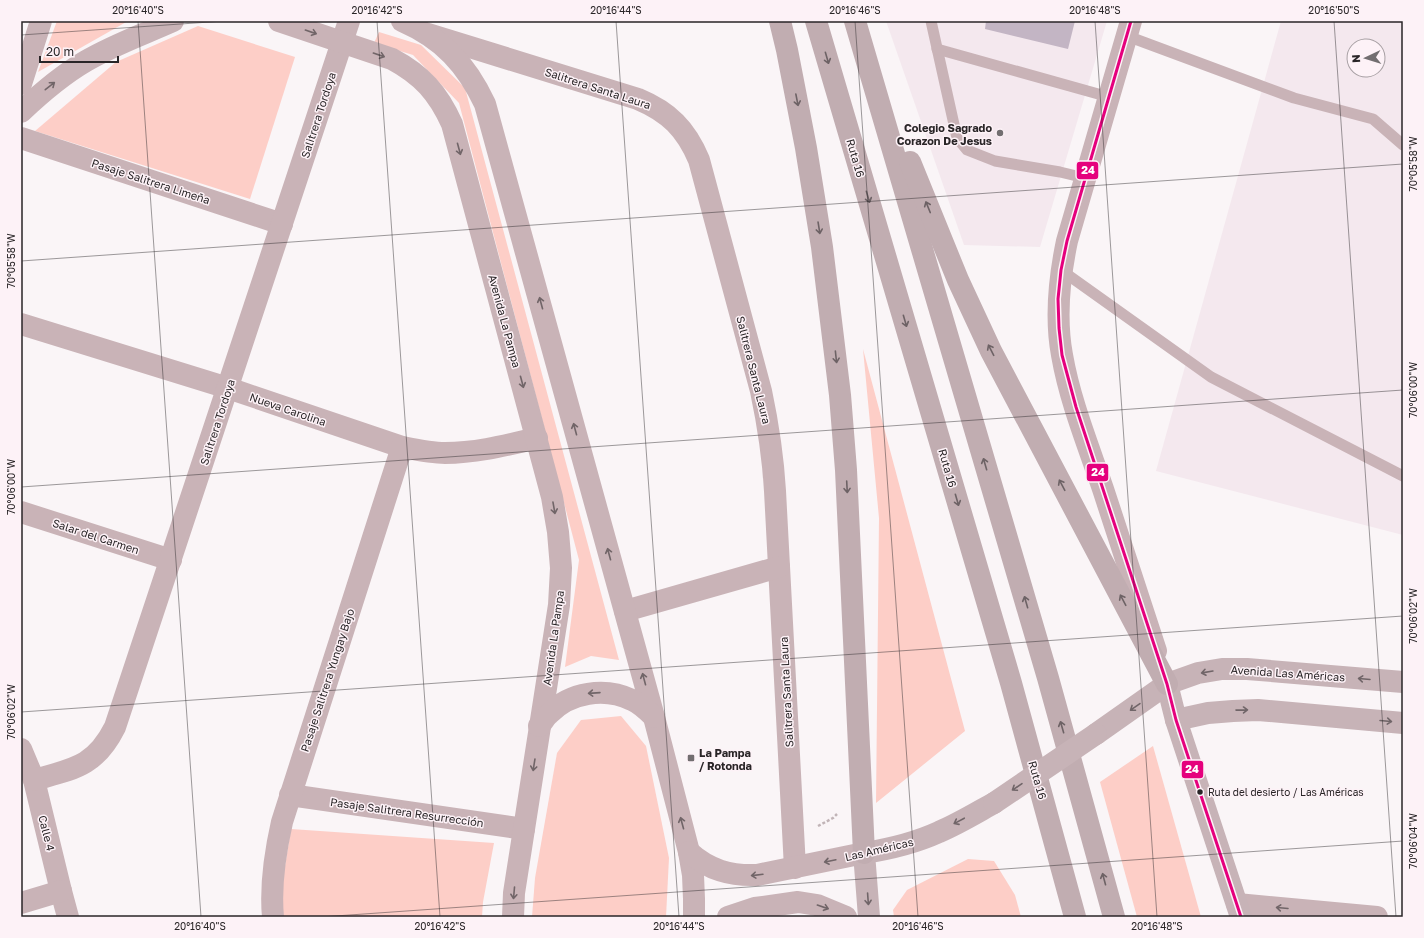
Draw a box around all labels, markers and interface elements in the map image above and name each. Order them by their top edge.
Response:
text: 20°16'40"S [112,4,164,16]
text: 20°16'42"S [351,4,403,16]
text: 20°16'44"S [590,4,642,16]
text: 20°16'46"S [829,4,881,16]
text: 20°16'48"S [1069,4,1121,16]
text: 20°16'50"S [1308,4,1360,16]
one-way arrow [304,28,316,36]
scale bar [40,38,118,64]
north arrow [1346,38,1386,78]
text: 20 m [46,44,74,59]
one-way arrow [372,52,385,59]
one-way arrow [824,52,831,65]
text: N [1349,54,1362,63]
street label: Salitrera Santa Laura [543,65,653,111]
street label: Salitrera Tordoya [298,70,338,160]
one-way arrow [45,82,56,90]
one-way arrow [793,93,801,106]
place label: Colegio Sagrado Corazon De Jesus [897,121,992,147]
marker: Colegio Sagrado Corazon De Jesus [995,128,1005,138]
text: 70°05'58"W [1407,136,1419,192]
street label: Ruta 16 [844,137,868,179]
one-way arrow [456,142,463,155]
street label: Pasaje Salitrera Limeña [90,156,212,206]
line badge: 24 [1076,161,1099,180]
text: 24 [1081,163,1095,176]
one-way arrow [865,190,872,203]
one-way arrow [923,201,931,213]
one-way arrow [815,221,823,234]
text: 70°05'58"W [5,233,17,289]
street label: Avenida La Pampa [486,273,524,369]
one-way arrow [537,297,544,310]
street label: Salitrera Santa Laura [734,315,774,425]
one-way arrow [902,315,909,328]
one-way arrow [987,345,994,357]
one-way arrow [832,350,840,363]
text: 70°06'00"W [1407,362,1419,418]
one-way arrow [519,376,526,389]
street label: Salitrera Tordoya [197,377,237,467]
street label: Nueva Carolina [248,390,328,428]
one-way arrow [571,422,578,435]
street label: Ruta 16 [936,447,960,489]
one-way arrow [981,458,988,471]
text: 70°06'00"W [5,459,17,515]
line badge: 24 [1086,463,1109,482]
text: 24 [1091,465,1105,478]
one-way arrow [843,480,850,493]
one-way arrow [1058,480,1065,492]
one-way arrow [954,493,961,506]
one-way arrow [550,501,558,514]
street label: Salar del Carmen [51,516,141,556]
one-way arrow [605,548,612,561]
text: 70°06'02"W [1407,588,1419,644]
street label: Avenida La Pampa [540,590,566,686]
one-way arrow [1119,595,1126,607]
one-way arrow [1022,596,1029,609]
street label: Pasaje Salitrera Yungay Bajo [298,606,356,753]
street label: Salitrera Santa Laura [777,636,795,748]
street label: Avenida Las Américas [1230,663,1346,683]
one-way arrow [1201,668,1214,676]
one-way arrow [640,673,647,686]
one-way arrow [1358,675,1371,683]
text: 70°06'02"W [5,684,17,740]
one-way arrow [588,690,601,697]
one-way arrow [1130,703,1141,711]
one-way arrow [1235,707,1248,714]
one-way arrow [1379,718,1392,725]
one-way arrow [1058,721,1065,734]
place label: La Pampa / Rotonda [699,746,752,772]
marker: La Pampa / Rotonda [686,753,696,763]
one-way arrow [530,758,538,771]
street label: Ruta 16 [1026,759,1050,801]
line badge: 24 [1181,760,1204,779]
text: 24 [1185,762,1199,775]
one-way arrow [1012,783,1023,791]
place label: Ruta del desierto / Las Américas [1208,786,1364,798]
marker: Ruta del desierto / Las Américas [1195,787,1205,797]
street label: Pasaje Salitrera Resurrección [330,795,484,829]
text: 70°06'04"W [1407,813,1419,869]
street label: Calle 4 [36,814,58,853]
one-way arrow [678,817,685,830]
one-way arrow [954,818,966,826]
street label: Las Américas [843,835,915,863]
one-way arrow [824,857,837,865]
one-way arrow [751,871,764,879]
one-way arrow [1100,873,1107,886]
one-way arrow [510,886,518,899]
one-way arrow [864,892,871,905]
one-way arrow [816,904,828,912]
one-way arrow [1276,905,1289,912]
text: 20°16'40"S [174,920,226,932]
text: 20°16'42"S [414,920,466,932]
text: 20°16'44"S [653,920,705,932]
text: 20°16'46"S [892,920,944,932]
text: 20°16'48"S [1131,920,1183,932]

